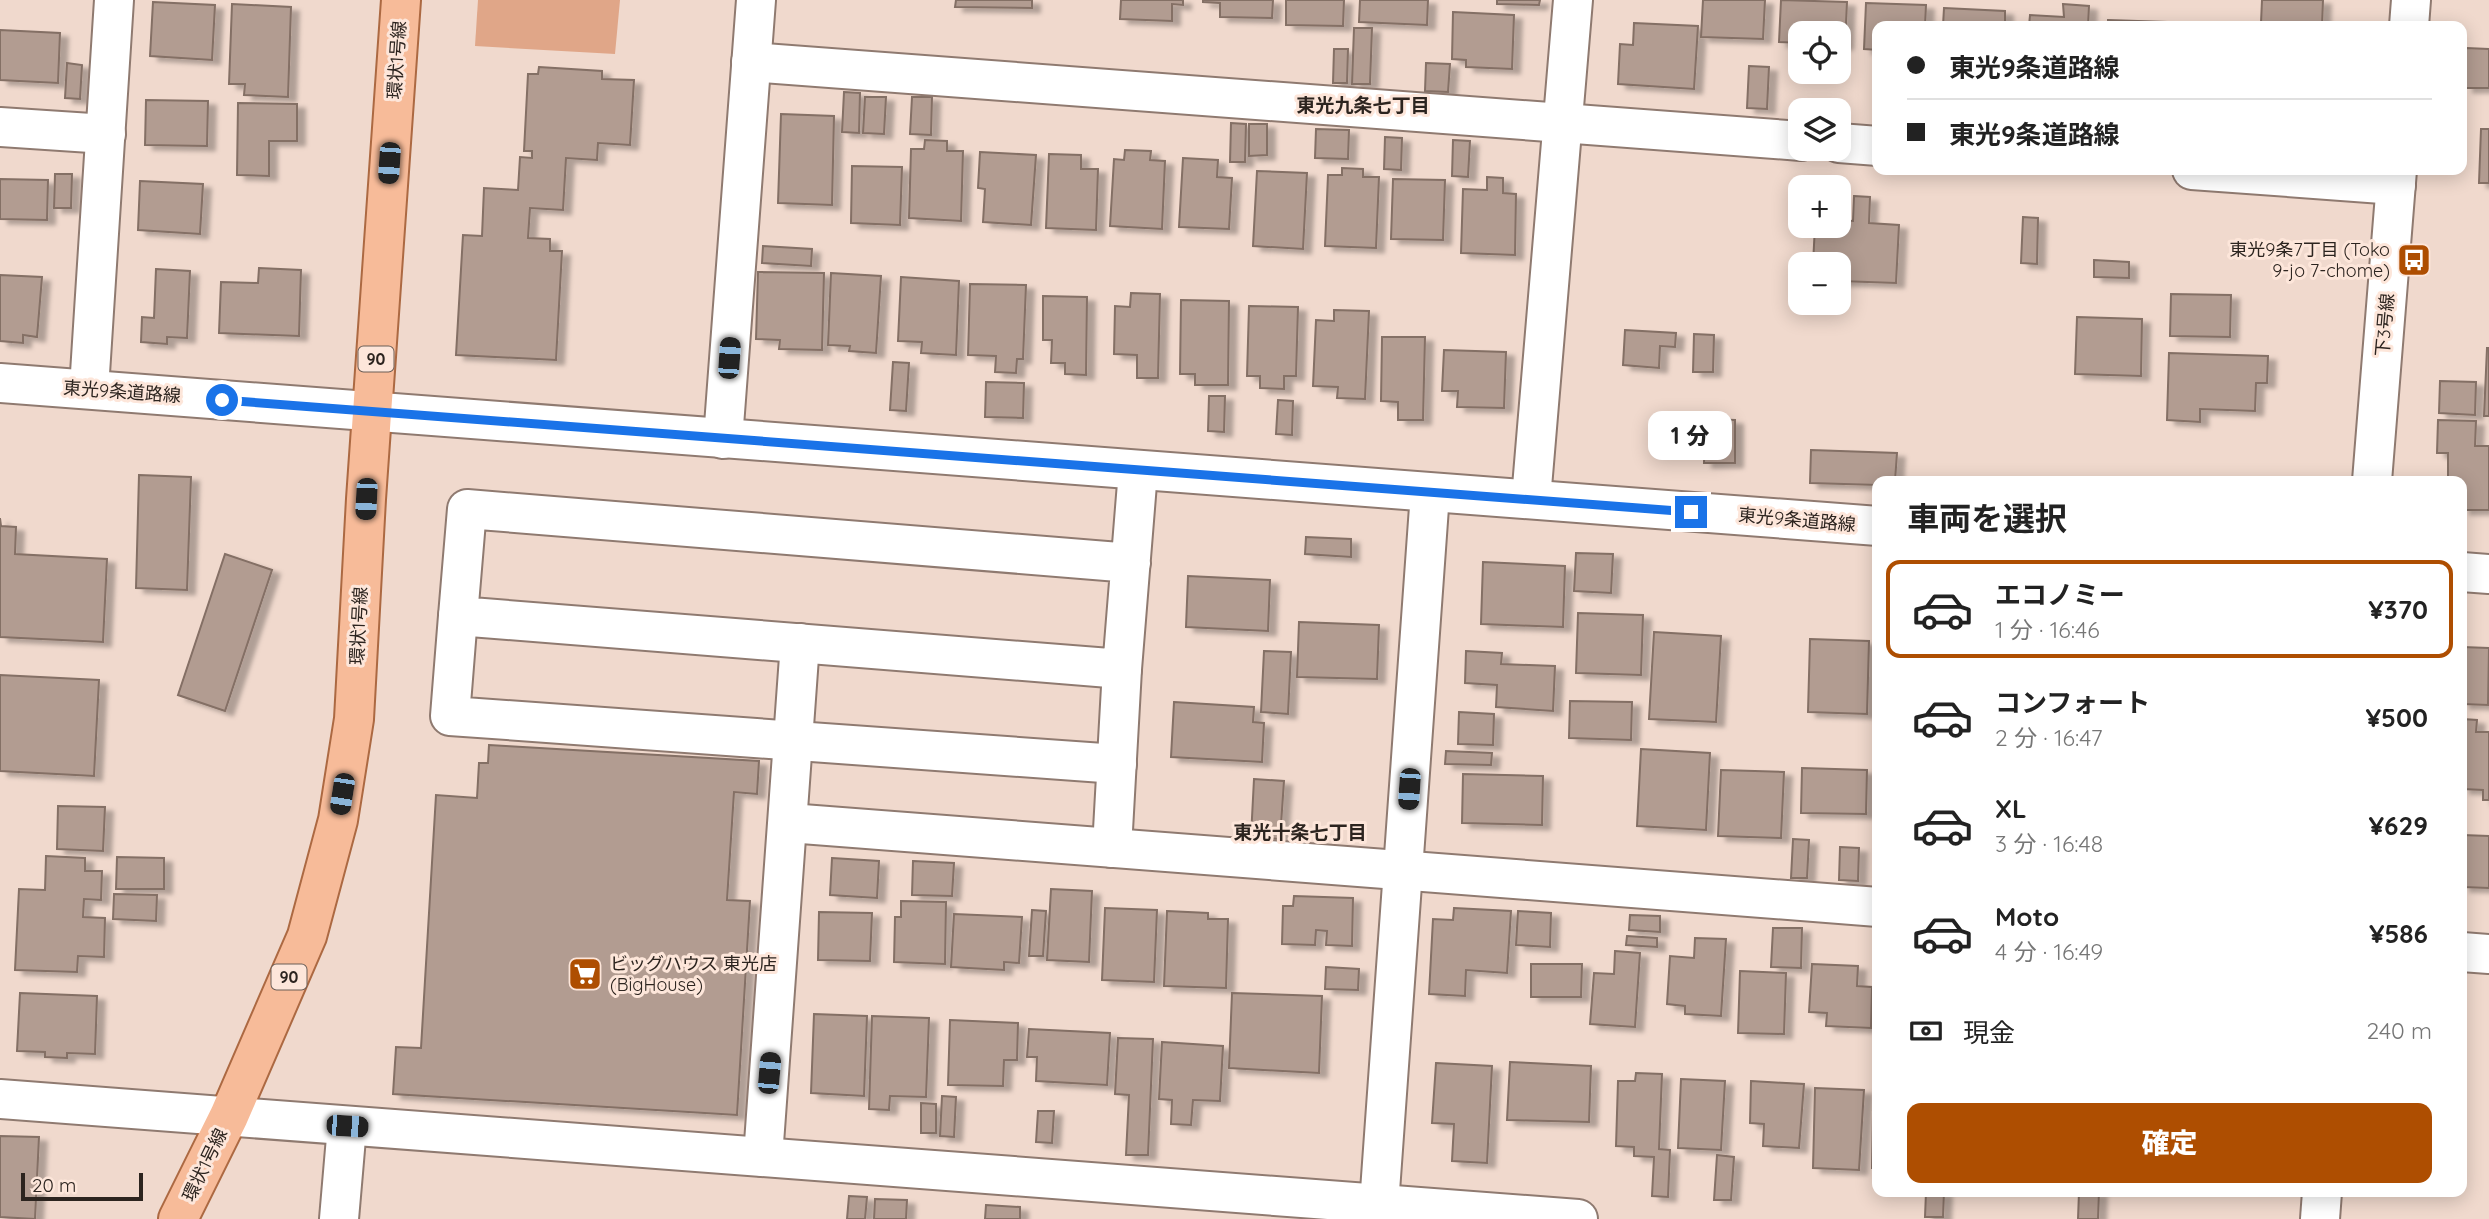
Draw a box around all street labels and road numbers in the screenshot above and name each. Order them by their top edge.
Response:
street label: 環状1号線 [382,20,411,100]
street label: 下3号線 [2370,292,2399,358]
road number: 90 [358,346,394,372]
street label: 東光9条道路線 [62,376,182,407]
street label: 東光9条道路線 [1737,503,1857,536]
street label: 環状1号線 [345,586,372,666]
road number: 90 [272,965,306,990]
street label: 環状1号線 [177,1124,232,1205]

